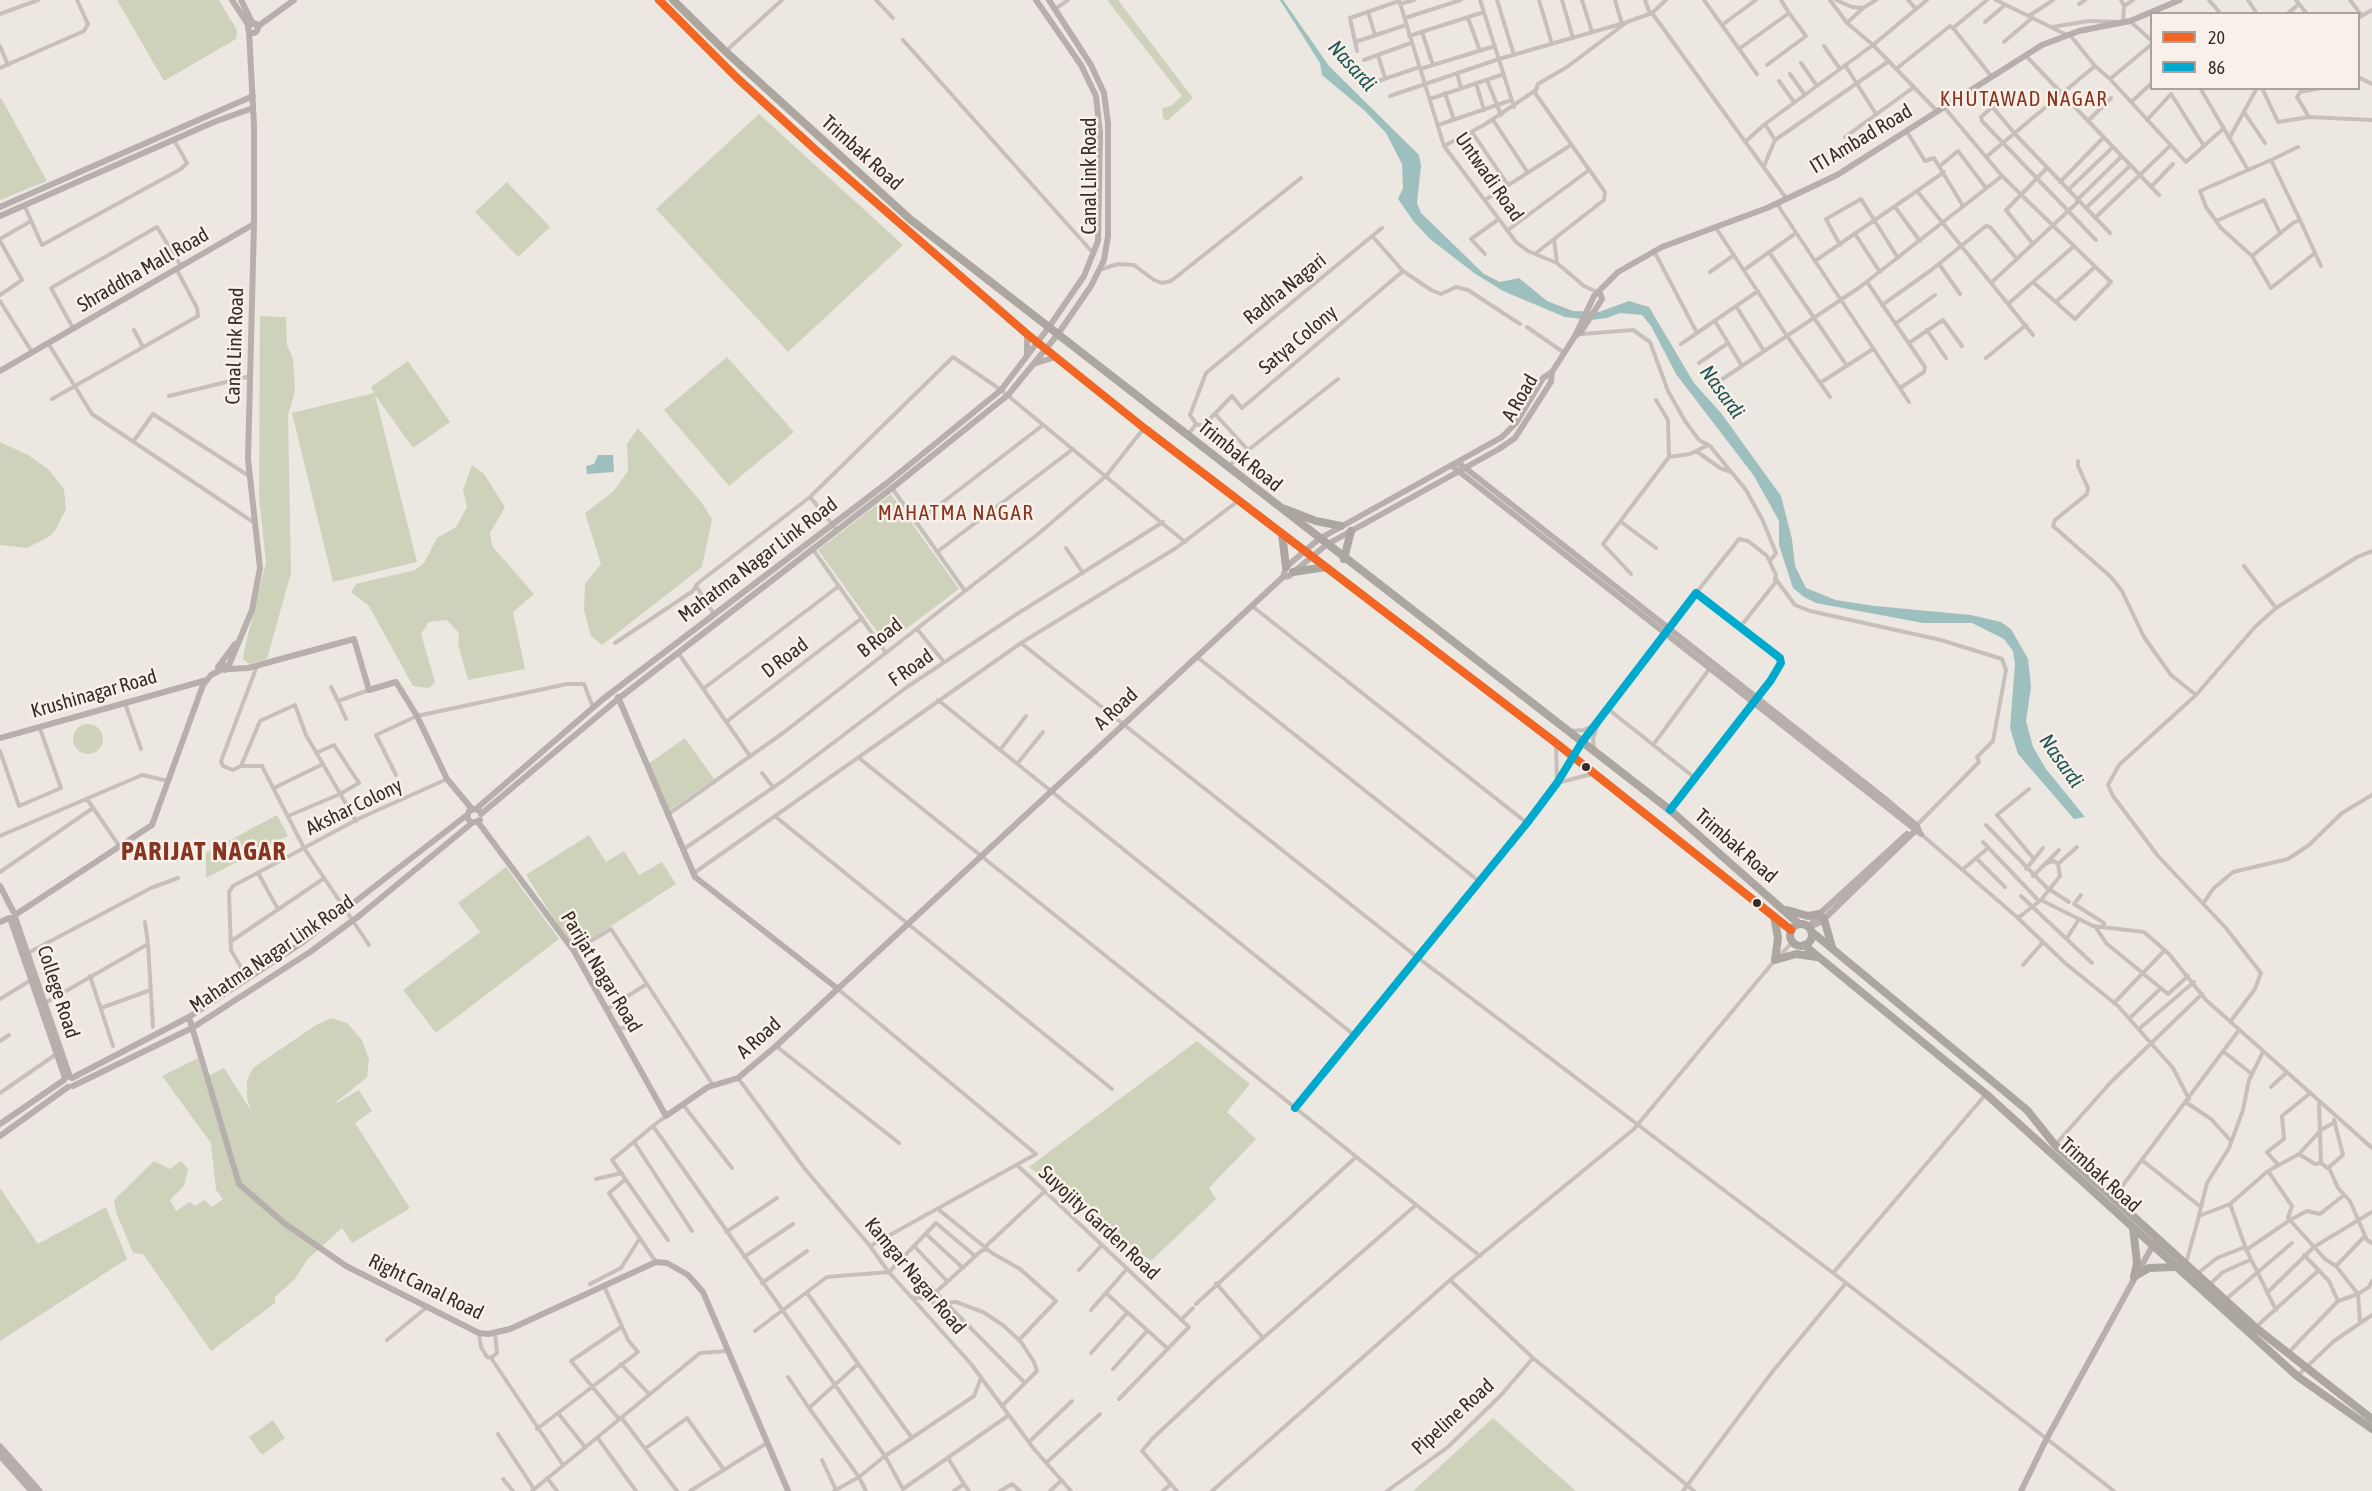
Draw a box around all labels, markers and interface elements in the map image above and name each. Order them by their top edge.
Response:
legend [2150,12,2360,90]
text: 20 [2208,27,2225,48]
water label: Nasardi [1323,35,1381,97]
text: 86 [2208,57,2225,78]
district label: KHUTAWAD NAGAR [1940,86,2108,112]
street label: ITI Ambad Road [1805,99,1917,179]
street label: Trimbak Road [816,110,908,196]
street label: Canal Link Road [1078,117,1102,235]
street label: Untwadi Road [1450,128,1528,226]
street label: Shraddha Mall Road [73,223,213,317]
street label: Radha Nagari [1239,248,1331,330]
street label: Canal Link Road [221,287,249,405]
street label: Satya Colony [1254,300,1342,380]
water label: Nasardi [1694,360,1750,424]
street label: A Road [1497,370,1543,426]
street label: Trimbak Road [1193,415,1287,497]
street label: Mahatma Nagar Link Road [674,492,842,628]
district label: MAHATMA NAGAR [878,500,1034,526]
street label: B Road [853,613,907,663]
street label: D Road [757,633,813,683]
street label: F Road [884,644,938,692]
street label: Krushinagar Road [28,665,160,723]
street label: A Road [1089,683,1143,735]
water label: Nasardi [2034,729,2088,793]
unlabelled marker [1580,761,1592,773]
street label: Akshar Colony [302,773,406,841]
street label: Trimbak Road [1690,804,1782,888]
district label: PARIJAT NAGAR [121,836,287,868]
street label: Mahatma Nagar Link Road [185,890,359,1018]
unlabelled marker [1751,897,1763,909]
street label: Parijat Nagar Road [555,907,647,1037]
street label: College Road [32,943,84,1041]
street label: A Road [732,1012,786,1064]
street label: Trimbak Road [2054,1132,2146,1218]
street label: Suyojity Garden Road [1034,1161,1164,1285]
street label: Kamgar Nagar Road [859,1213,971,1339]
street label: Right Canal Road [365,1249,487,1325]
street label: Pipeline Road [1407,1374,1499,1460]

